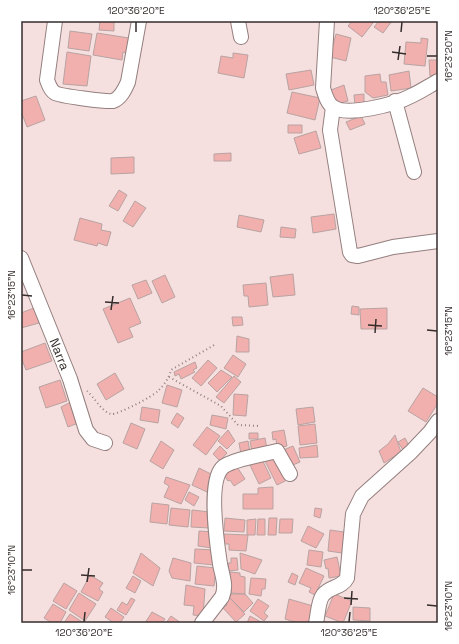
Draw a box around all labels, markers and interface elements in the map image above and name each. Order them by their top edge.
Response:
text: 120°36'20"E [107,4,165,17]
text: 120°36'25"E [374,4,431,17]
text: 16°23'20"N [442,30,455,82]
text: 16°23'15"N [5,270,18,320]
text: 16°23'15"N [442,306,455,356]
street label: Narra [45,336,74,373]
text: 16°23'10"N [5,545,18,595]
text: 16°23'10"N [442,581,455,631]
text: 120°36'20"E [55,626,113,639]
text: 120°36'25"E [321,626,378,639]

